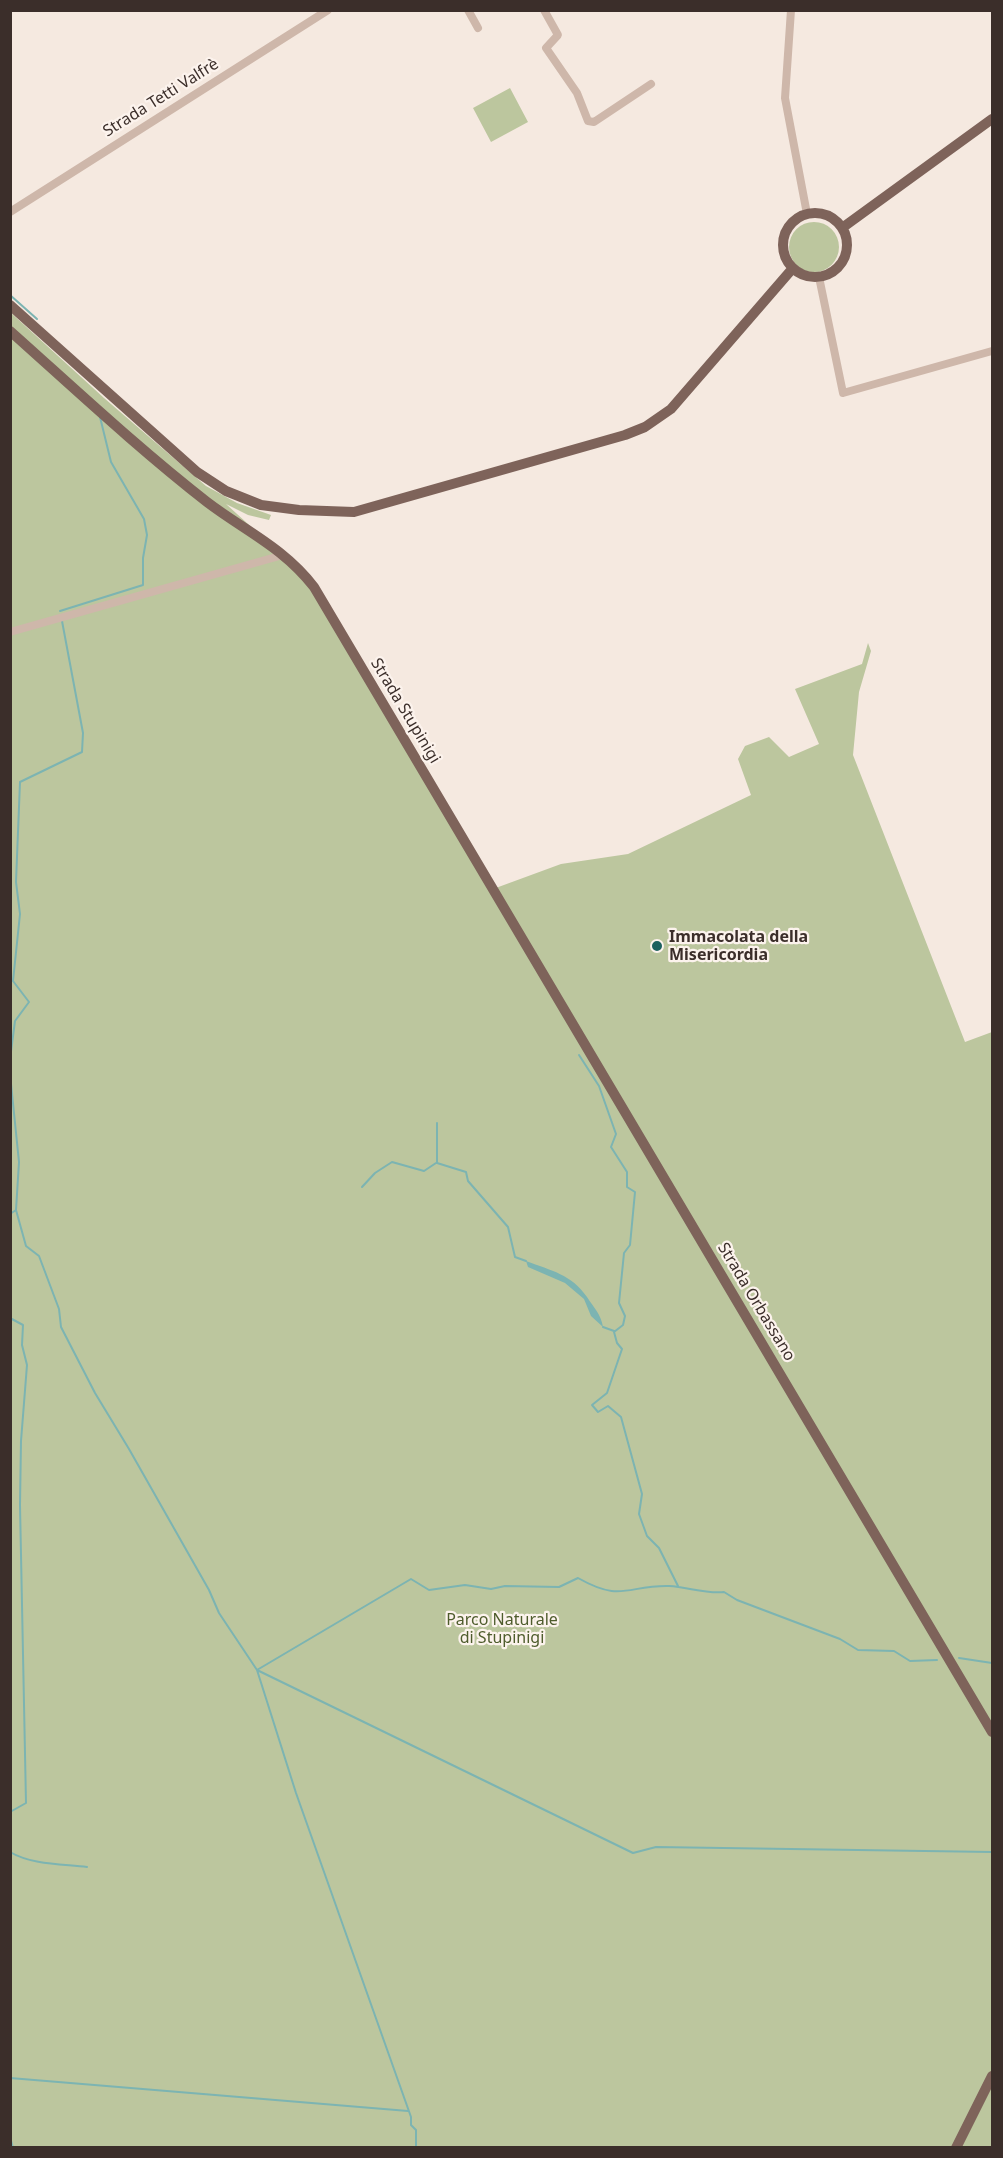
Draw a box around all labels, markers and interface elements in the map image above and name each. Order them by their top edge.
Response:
street label: Strada Tetti Valfrè [100,55,222,141]
street label: Strada Stupinigi [366,655,444,767]
place label: Immacolata della Misericordia [669,927,808,965]
marker: Immacolata della Misericordia [650,939,664,953]
street label: Strada Orbassano [713,1239,799,1365]
park label: Parco Naturale di Stupinigi [446,1610,558,1648]

